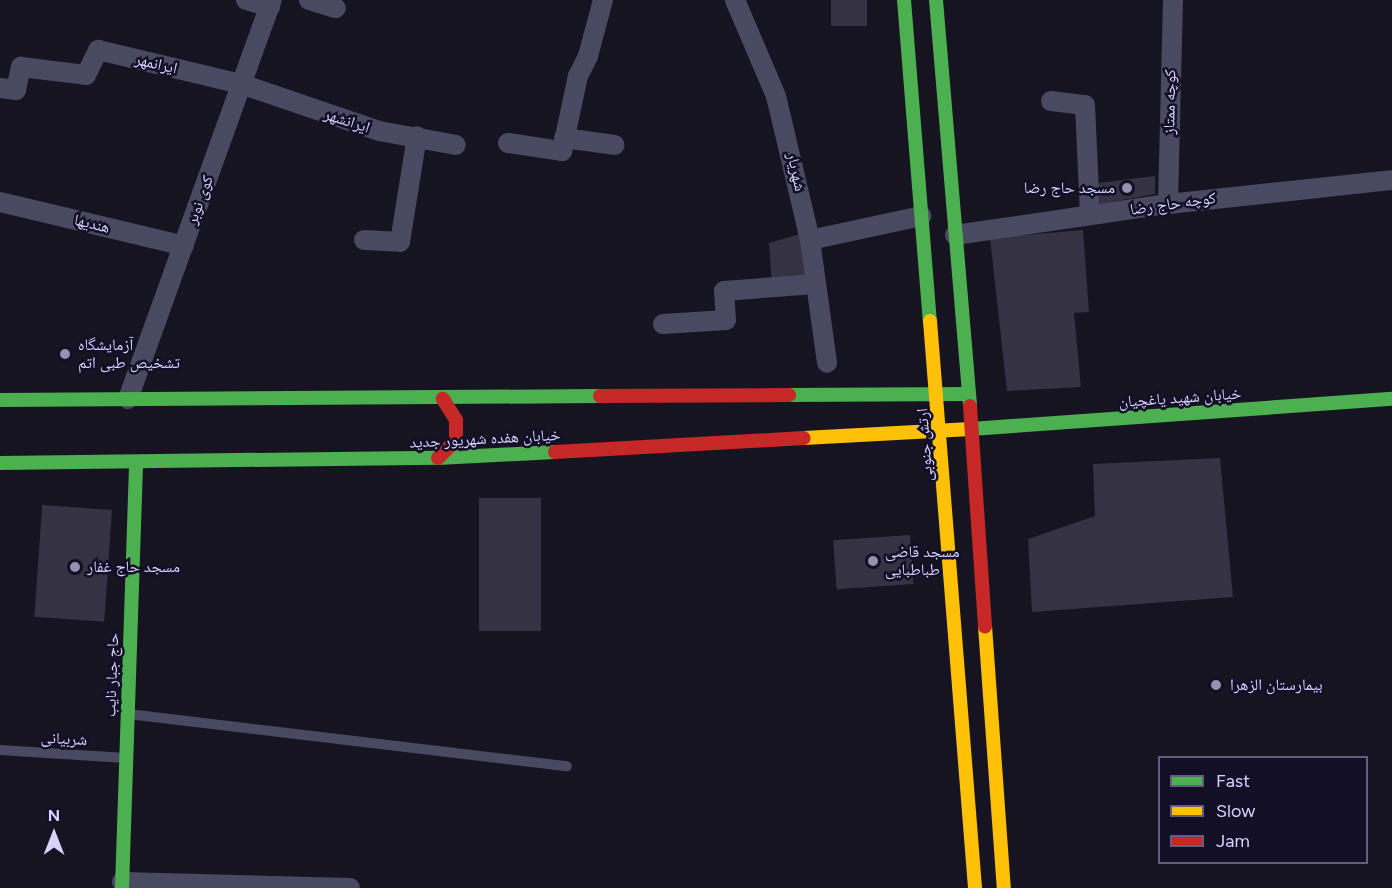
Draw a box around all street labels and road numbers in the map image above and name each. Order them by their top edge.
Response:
street label: ایرانمهر [133,50,179,78]
street label: کوچه ممتاز [1160,69,1180,135]
street label: ایرانشهر [322,105,372,137]
street label: شهریار [783,151,809,193]
street label: کوی نوبر [182,173,218,227]
street label: کوچه حاج رضا [1129,188,1217,220]
street label: هندیها [72,210,112,238]
street label: خیابان شهید یاغچیان [1118,384,1242,412]
street label: ارتش جنوبی [913,408,937,482]
street label: خیابان هفده شهریور جدید [409,425,561,453]
street label: حاج جبار نایب [101,632,123,718]
street label: شربیانی [40,728,88,750]

